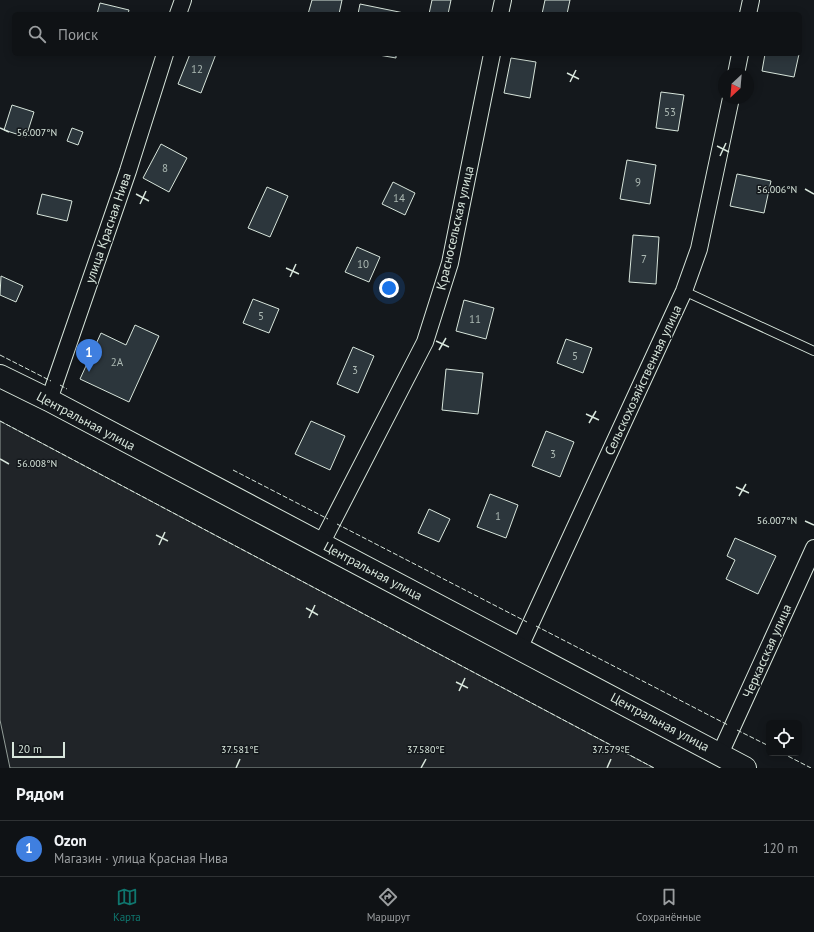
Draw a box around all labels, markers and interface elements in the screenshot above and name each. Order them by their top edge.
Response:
search box [12,12,802,56]
icon: search [26,23,48,45]
text: Поиск [58,25,98,44]
house number: 12 [191,62,203,76]
north arrow [718,68,754,104]
house number: 53 [664,105,676,119]
text: 56.007°N [17,126,57,139]
house number: 8 [162,161,168,175]
street label: Красносельская улица [432,164,478,292]
street label: улица Красная Нива [81,171,135,285]
house number: 9 [635,175,641,189]
text: 56.006°N [757,183,797,196]
house number: 14 [393,191,405,205]
house number: 7 [641,252,647,266]
house number: 10 [357,257,369,271]
your location [379,278,399,298]
street label: Сельскохозяйственная улица [601,302,685,458]
house number: 5 [258,309,264,323]
house number: 11 [469,312,481,326]
pin: 1 [76,339,102,372]
house number: 5 [572,349,578,363]
house number: 2А [111,355,124,369]
house number: 3 [352,363,358,377]
street label: Центральная улица [34,388,138,454]
house number: 3 [550,447,556,461]
text: 56.008°N [17,457,57,470]
house number: 1 [495,509,501,523]
text: 56.007°N [757,514,797,527]
street label: Центральная улица [321,538,425,604]
street label: Черкасская улица [739,601,795,701]
street label: Центральная улица [608,689,712,755]
map controls [766,720,802,756]
button: locate [766,720,802,756]
scale bar [12,740,65,759]
text: 20 m [18,742,42,756]
text: 37.581°E [221,743,259,756]
text: 37.580°E [407,743,445,756]
text: 37.579°E [592,743,630,756]
text: Рядом [16,783,64,805]
text: Ozon [54,831,87,850]
text: 1 [25,840,33,857]
text: 120 m [763,840,798,857]
text: Магазин · улица Красная Нива [54,850,228,867]
tab: Карта [113,886,141,924]
tab: Маршрут [367,886,410,924]
tab: Сохранённые [636,886,701,924]

